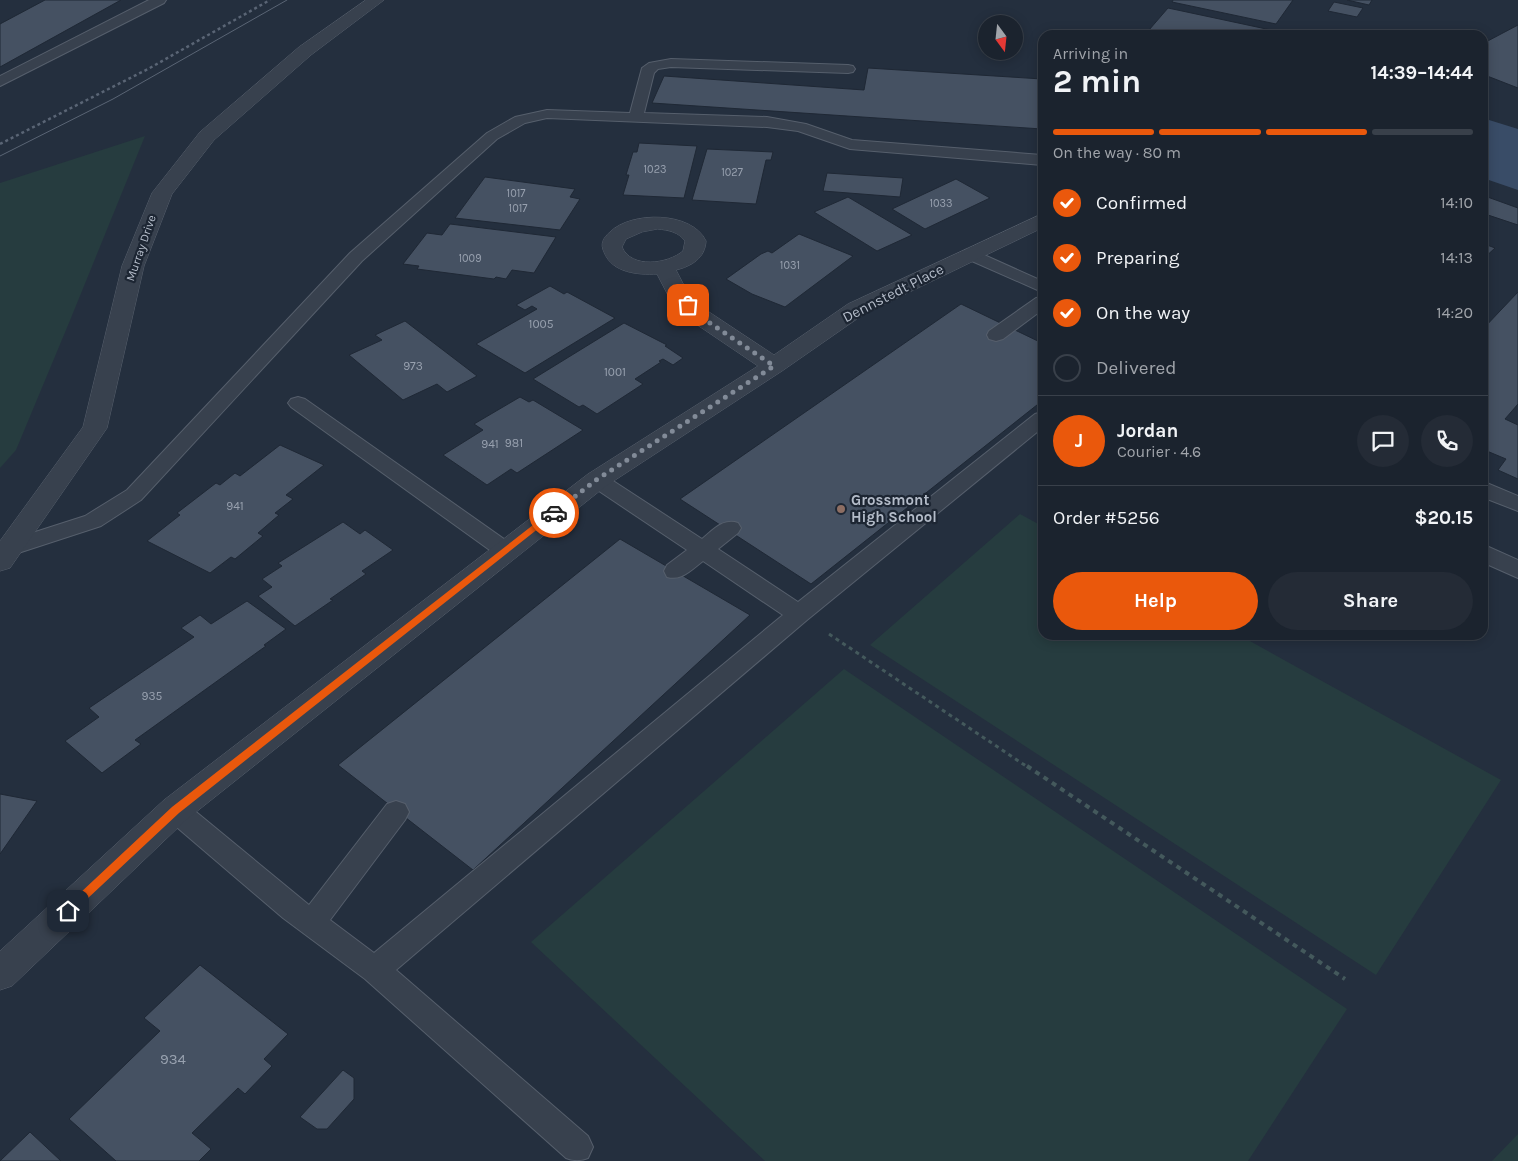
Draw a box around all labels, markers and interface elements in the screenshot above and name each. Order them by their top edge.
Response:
north arrow [978,15,1022,60]
map controls [978,15,1023,60]
text: Arriving in [1053,44,1128,63]
text: 14:39–14:44 [1371,62,1473,84]
text: 2 min [1053,63,1141,100]
text: On the way · 80 m [1053,143,1181,162]
house number: 1023 [643,163,667,176]
house number: 1027 [721,166,743,179]
house number: 1017 [507,187,525,200]
icon: check [1053,189,1081,217]
text: Confirmed [1096,192,1187,214]
text: 14:10 [1440,193,1473,212]
house number: 1033 [929,197,953,210]
house number: 1017 [509,202,527,215]
street label: Murray Drive [123,213,159,283]
icon: check [1053,244,1081,272]
text: Preparing [1096,247,1179,269]
text: 14:13 [1440,248,1473,267]
house number: 1009 [458,252,482,265]
house number: 1031 [780,259,800,272]
street label: Dennstedt Place [839,260,947,326]
pin [667,284,709,326]
icon: bag [674,291,702,319]
icon: check [1053,299,1081,327]
text: On the way [1096,302,1190,324]
text: 14:20 [1436,303,1473,322]
house number: 1005 [529,317,554,331]
text: Delivered [1096,357,1176,379]
house number: 973 [403,359,423,373]
house number: 1001 [604,365,626,379]
button: chat [1357,415,1409,467]
button: phone [1421,415,1473,467]
text: Jordan [1117,420,1178,442]
text: J [1075,430,1083,452]
house number: 981 [505,436,523,450]
house number: 941 [481,437,499,451]
text: Courier · 4.6 [1117,442,1201,461]
courier [529,488,579,538]
place label: Grossmont High School [851,491,937,526]
house number: 941 [226,499,244,513]
icon: car [540,499,568,527]
marker: Grossmont High School [835,503,847,515]
text: Order #5256 [1053,507,1160,529]
text: $20.15 [1414,507,1473,529]
button: Help [1053,572,1258,630]
button: Share [1268,572,1473,630]
house number: 935 [142,689,163,703]
pin [47,890,89,932]
icon: home [54,897,82,925]
house number: 934 [160,1050,187,1068]

